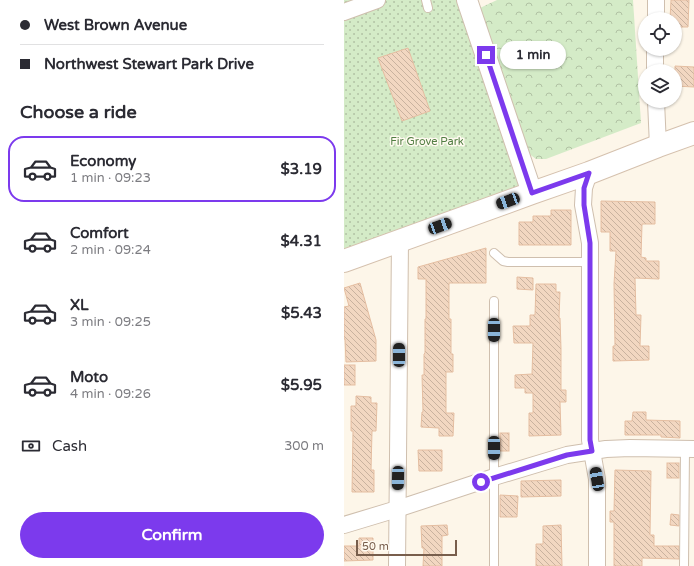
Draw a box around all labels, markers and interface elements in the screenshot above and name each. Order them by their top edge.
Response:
map controls [638,12,682,108]
button: locate [638,12,682,56]
text: West Brown Avenue [44,16,187,34]
callout: 1 min [500,41,566,69]
route end [477,46,495,64]
text: 1 min [516,47,550,63]
text: Northwest Stewart Park Drive [44,55,254,73]
button: layers [638,64,682,108]
text: Choose a ride [20,101,137,123]
park label: Fir Grove Park [390,135,464,148]
icon: car [22,151,58,187]
text: Economy [70,152,136,170]
text: $3.19 [281,160,322,178]
text: 1 min · 09:23 [70,170,151,186]
car [495,191,521,211]
car [427,216,453,236]
icon: car [22,223,58,259]
text: Comfort [70,224,129,242]
text: $4.31 [281,232,322,250]
text: 2 min · 09:24 [70,242,151,258]
icon: car [22,295,58,331]
text: XL [70,296,89,314]
text: $5.43 [281,304,322,322]
text: 3 min · 09:25 [70,314,151,330]
car [488,318,500,342]
car [393,343,405,367]
icon: car [22,367,58,403]
text: Moto [70,368,108,386]
text: $5.95 [281,376,322,394]
text: 4 min · 09:26 [70,386,151,402]
icon: cash [20,435,42,457]
car [488,436,500,460]
text: Cash [52,437,87,455]
text: 300 m [284,438,324,454]
car [392,466,404,490]
car [589,466,605,492]
route start [472,473,490,491]
button: Confirm [20,512,324,558]
scale bar [356,538,457,557]
text: 50 m [362,540,389,553]

